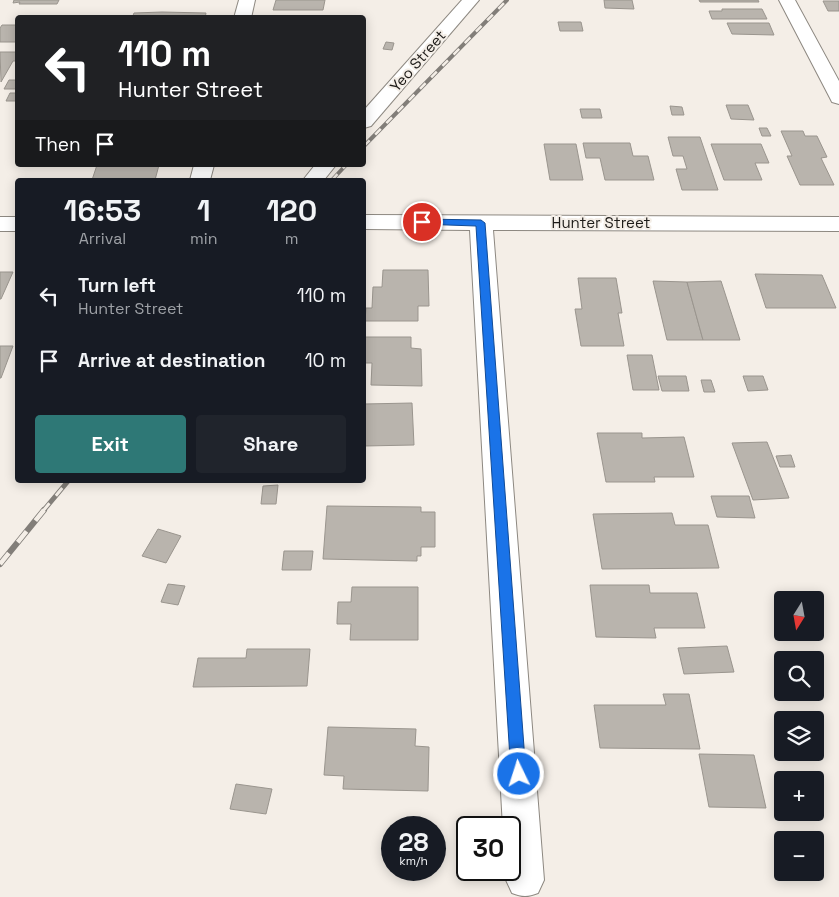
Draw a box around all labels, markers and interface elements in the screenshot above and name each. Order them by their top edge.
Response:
street label: Yeo Street [386,26,450,95]
text: 110 m [118,32,211,76]
icon: left [35,35,100,100]
text: Hunter Street [118,75,263,103]
icon: arrive [91,130,119,158]
text: Then [35,132,81,157]
text: 16:53 [64,191,141,230]
text: 1 [197,191,211,230]
text: 120 [266,191,317,230]
pin [401,201,443,243]
icon: arrive [408,208,436,236]
street label: Hunter Street [552,213,651,232]
text: Arrival [79,228,126,249]
text: min [190,228,217,249]
text: m [285,228,299,249]
text: Turn left [78,273,156,298]
icon: left [35,282,63,310]
text: 110 m [297,283,346,308]
text: Hunter Street [78,298,183,319]
icon: arrive [35,347,63,375]
text: Arrive at destination [78,348,266,373]
text: 10 m [305,348,346,373]
button: Exit [35,415,186,473]
button: Share [196,415,346,473]
north arrow [774,591,824,641]
map controls [774,591,824,881]
button: search [774,651,824,701]
button: layers [774,711,824,761]
position arrow [492,747,544,799]
button: + [774,771,824,821]
speed limit sign: 30 [456,816,521,881]
text: 28 [399,826,428,858]
button: − [774,831,824,881]
text: km/h [399,853,428,869]

